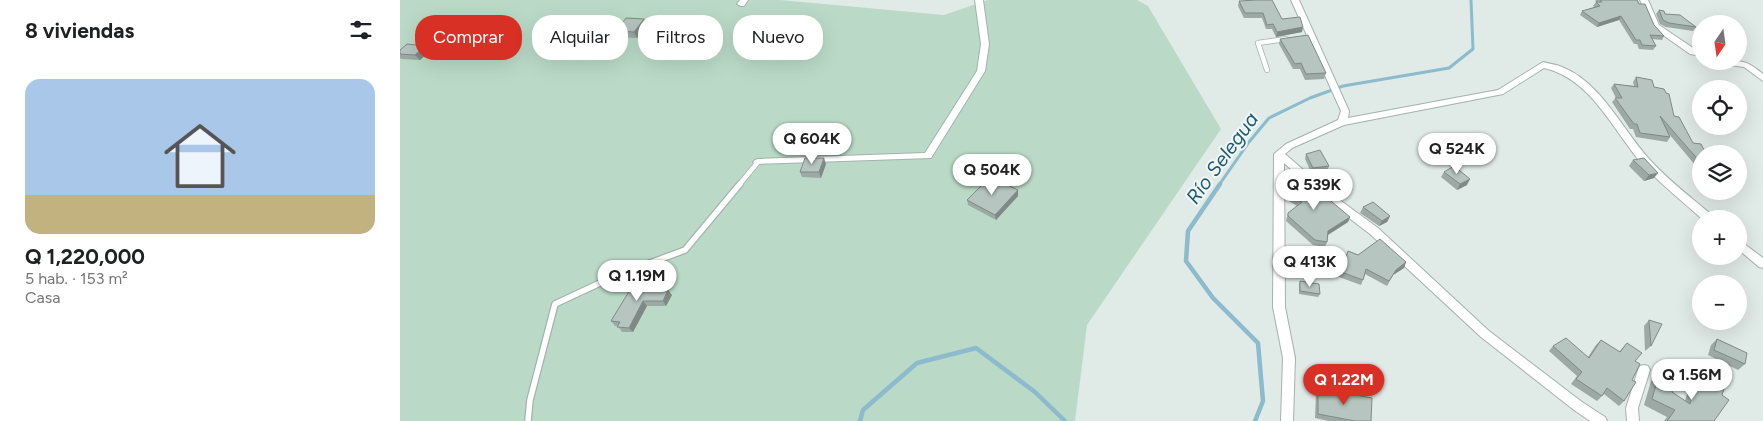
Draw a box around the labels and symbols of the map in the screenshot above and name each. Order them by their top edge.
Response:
north arrow [1692,15,1748,70]
water label: Río Selegua [1181,107,1263,208]
pin: Q 604K [771,122,853,165]
pin: Q 524K [1416,132,1498,175]
pin: Q 504K [951,154,1033,196]
pin: Q 539K [1273,168,1355,211]
pin: Q 413K [1269,246,1351,288]
pin: Q 1.19M [591,260,683,302]
pin: Q 1.56M [1646,358,1738,401]
pin: Q 1.22M [1298,364,1390,406]

